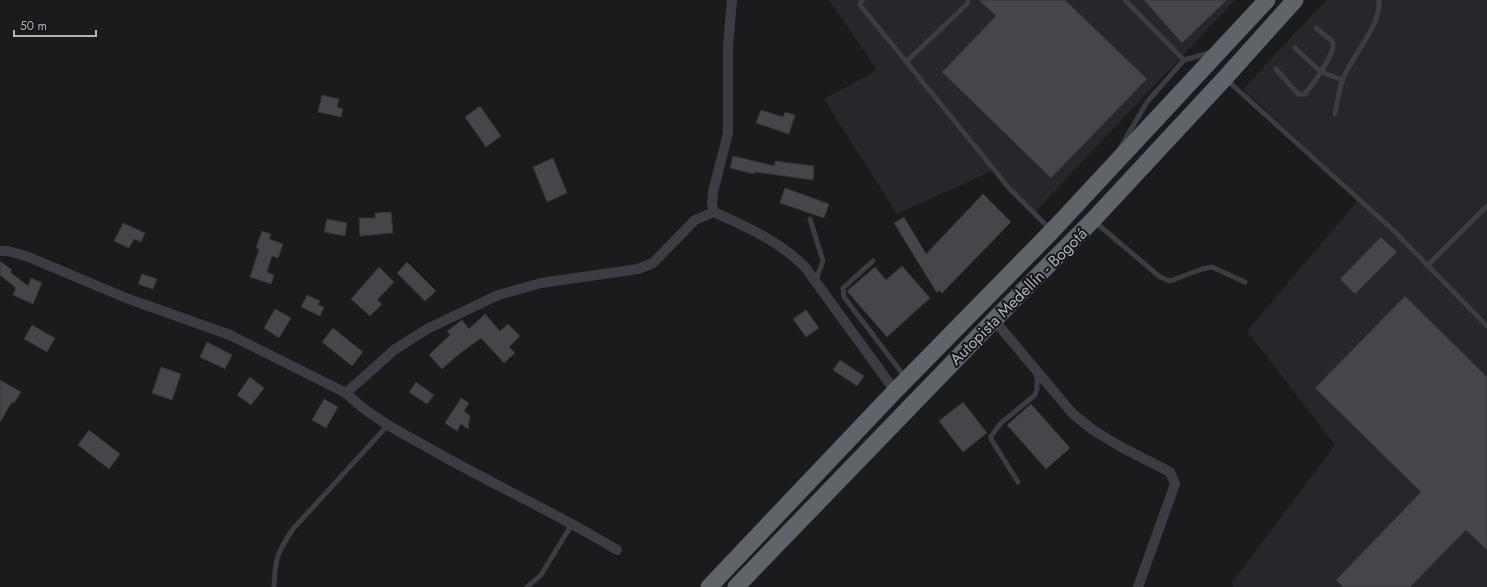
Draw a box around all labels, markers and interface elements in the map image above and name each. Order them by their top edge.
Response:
scale bar [14,12,96,38]
text: 50 m [20,17,47,35]
street label: Autopista Medellín - Bogotá [945,223,1092,370]

